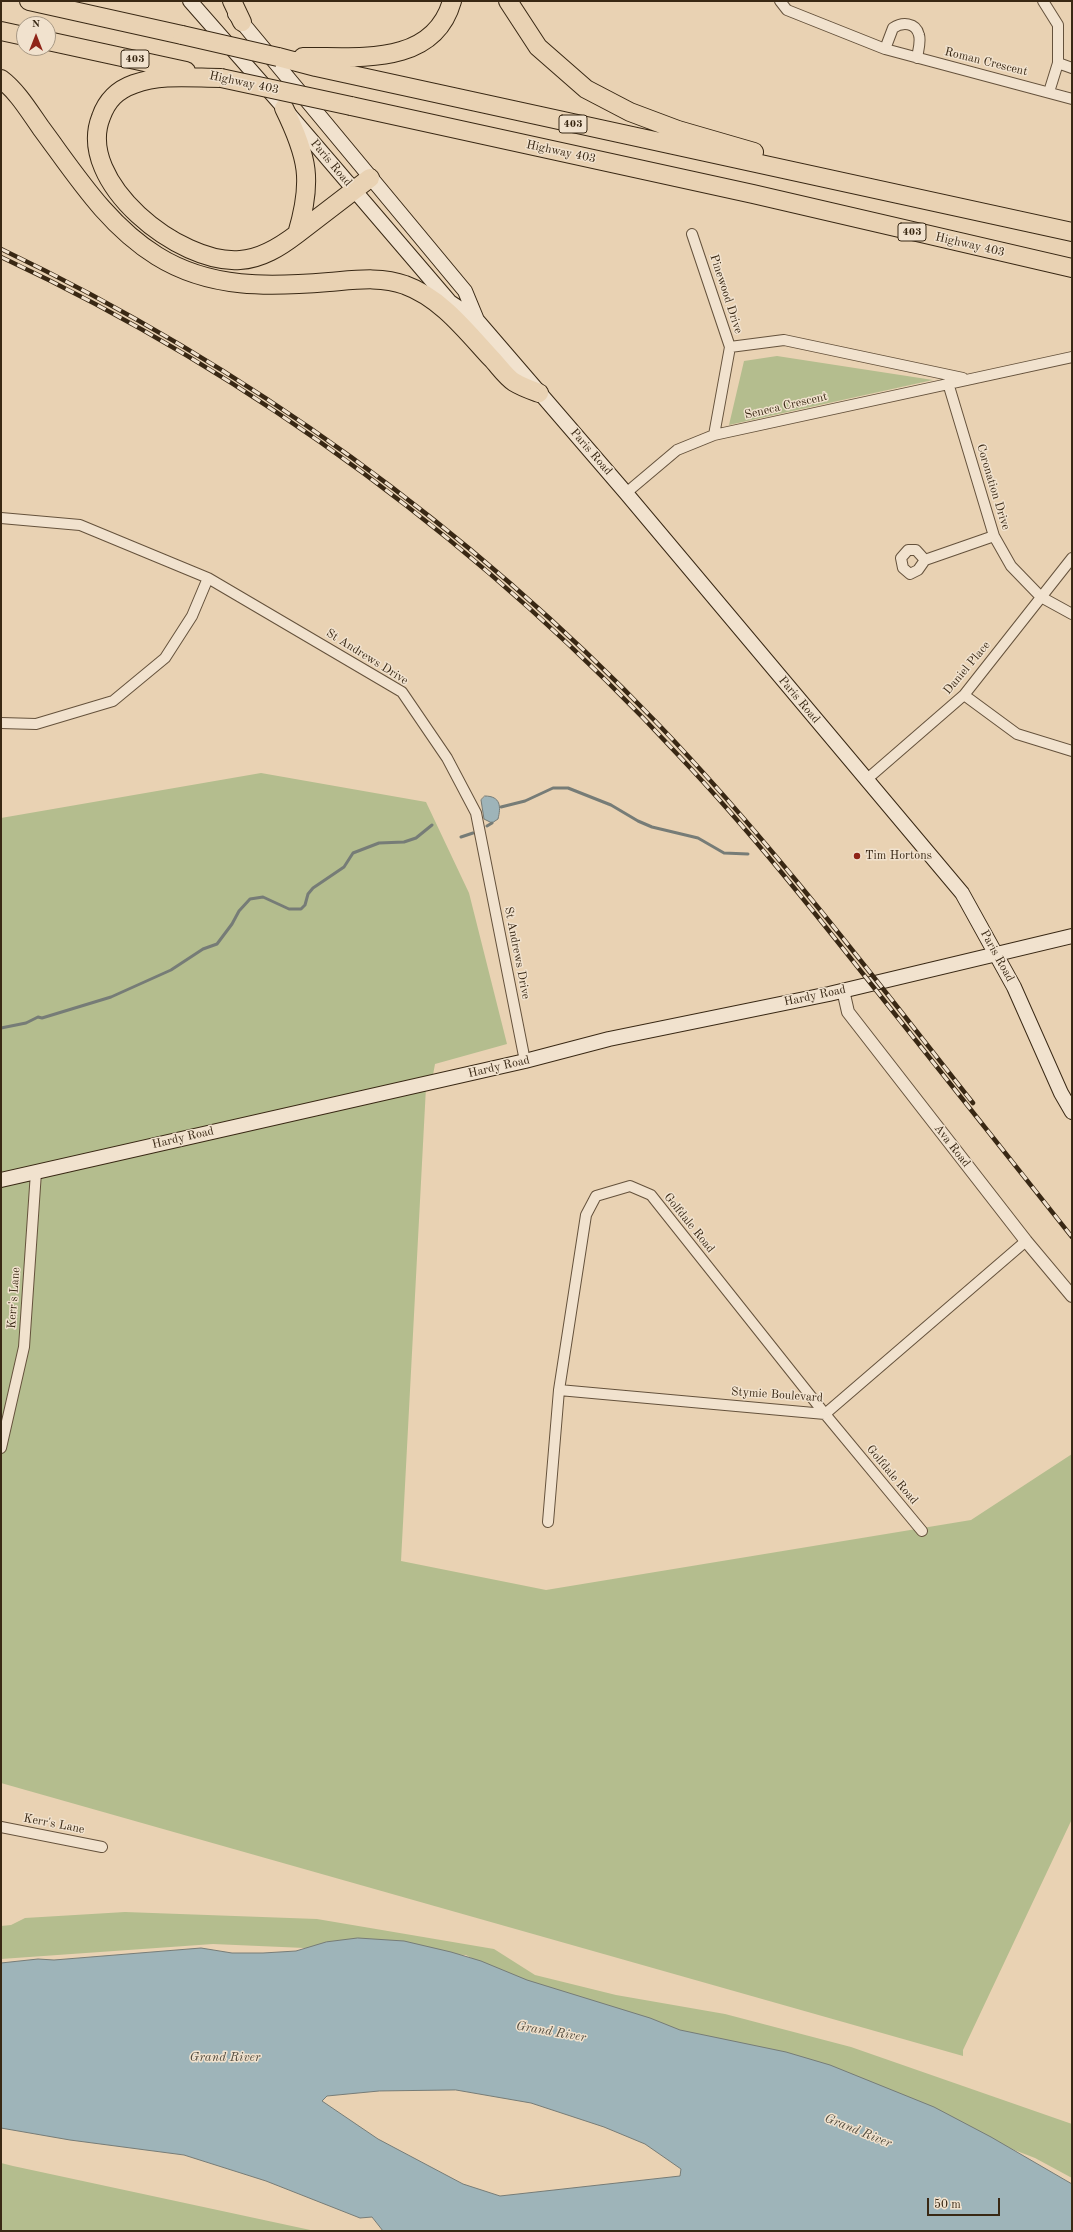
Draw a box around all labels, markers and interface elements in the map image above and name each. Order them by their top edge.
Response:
north arrow [16,16,56,56]
text: N [32,19,40,30]
street label: Roman Crescent [943,45,1029,79]
road number: 403 [121,50,149,68]
street label: Highway 403 [208,69,280,97]
road number: 403 [559,115,587,133]
street label: Paris Road [307,137,355,189]
street label: Highway 403 [525,138,597,166]
road number: 403 [898,223,926,241]
street label: Highway 403 [934,230,1006,260]
street label: Pinewood Drive [706,253,746,335]
street label: Seneca Crescent [743,389,829,423]
street label: Paris Road [567,426,615,478]
street label: Coronation Drive [973,442,1013,532]
street label: St Andrews Drive [323,626,411,688]
street label: Daniel Place [941,638,993,698]
street label: Paris Road [775,674,823,726]
place label: Tim Hortons [865,849,932,863]
marker: Tim Hortons [852,851,862,861]
street label: St Andrews Drive [501,905,533,1001]
street label: Paris Road [977,928,1017,984]
street label: Hardy Road [783,982,847,1010]
street label: Hardy Road [467,1053,531,1081]
street label: Ava Road [931,1122,973,1170]
street label: Hardy Road [151,1124,215,1152]
street label: Golfdale Road [660,1190,718,1256]
street label: Kerr's Lane [5,1267,23,1329]
street label: Stymie Boulevard [731,1385,823,1405]
street label: Golfdale Road [863,1442,921,1508]
street label: Kerr's Lane [22,1811,86,1837]
water label: Grand River [515,2018,587,2046]
water label: Grand River [190,2050,260,2066]
water label: Grand River [822,2110,894,2152]
scale bar [929,2190,1002,2216]
text: 50 m [934,2199,961,2211]

